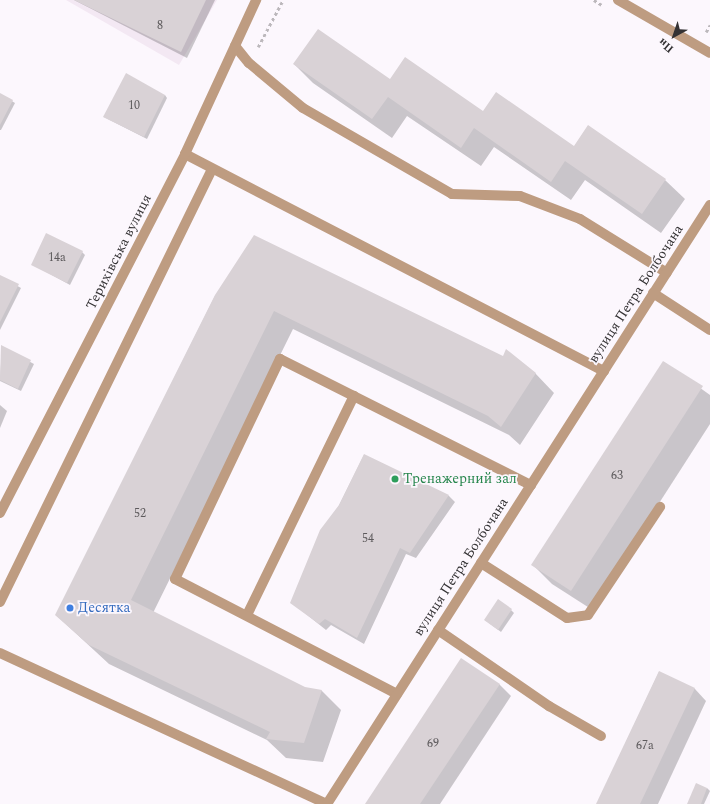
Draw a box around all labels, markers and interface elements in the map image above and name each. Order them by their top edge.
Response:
north arrow [654,16,694,56]
house number: 8 [157,19,163,33]
text: Пн [654,34,677,57]
house number: 10 [128,99,140,113]
street label: Терихівська вулиця [83,192,155,312]
street label: вулиця Петра Болбочана [585,222,687,366]
house number: 14а [48,251,66,265]
house number: 63 [611,469,623,483]
place label: Тренажерний зал [403,471,517,487]
marker: Тренажерний зал [390,474,400,484]
street label: вулиця Петра Болбочана [410,495,512,639]
house number: 52 [134,507,146,521]
house number: 54 [362,532,374,546]
place label: Десятка [78,600,130,616]
marker: Десятка [65,603,75,613]
house number: 69 [427,737,439,751]
house number: 67а [636,739,654,753]

